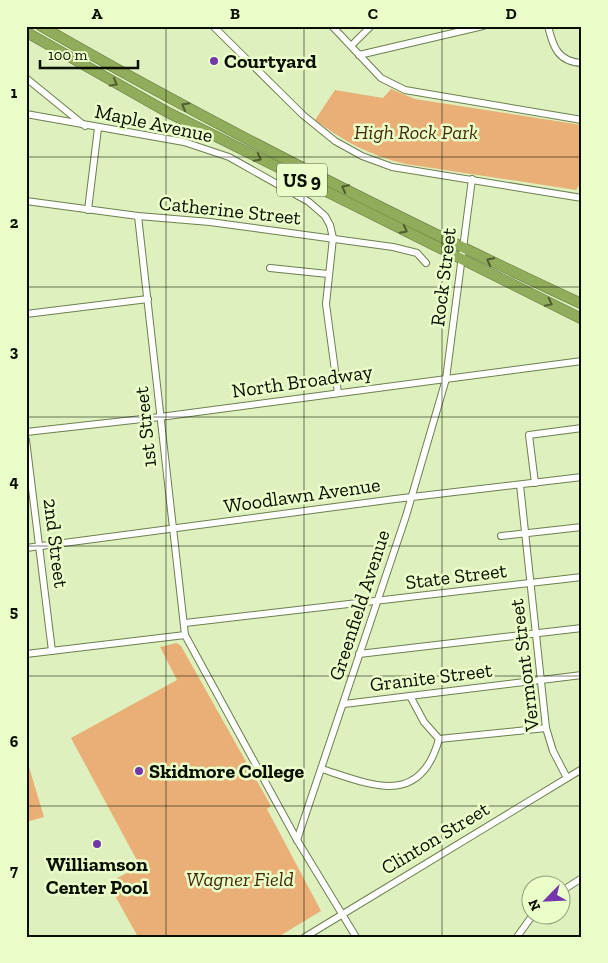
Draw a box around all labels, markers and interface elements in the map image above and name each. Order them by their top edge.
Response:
text: A [92,4,103,23]
text: B [230,4,240,23]
text: C [368,4,378,23]
text: D [505,4,517,23]
scale bar [40,38,138,70]
text: 100 m [48,46,87,64]
place label: Courtyard [224,49,317,73]
marker: Courtyard [208,55,220,67]
one-way arrow [108,77,117,87]
text: 1 [11,83,18,102]
street label: Maple Avenue [93,99,215,147]
one-way arrow [181,102,190,112]
park label: High Rock Park [354,120,478,144]
one-way arrow [253,152,262,162]
road number: US 9 [277,164,327,196]
one-way arrow [341,184,350,194]
street label: Catherine Street [158,191,303,229]
text: 2 [10,213,19,232]
one-way arrow [398,224,407,234]
street label: Rock Street [425,226,461,328]
one-way arrow [486,257,495,267]
one-way arrow [544,297,553,307]
text: 3 [10,342,19,361]
street label: North Broadway [230,359,375,403]
street label: 1st Street [129,385,161,469]
text: 4 [9,472,19,491]
street label: Woodlawn Avenue [222,472,382,518]
street label: 2nd Street [39,497,73,590]
street label: Greenfield Avenue [323,527,395,683]
street label: State Street [404,558,509,594]
street label: Vermont Street [504,597,544,734]
text: 5 [10,602,18,621]
street label: Granite Street [368,658,494,696]
text: 6 [10,732,19,751]
place label: Skidmore College [149,759,305,783]
marker: Skidmore College [133,765,145,777]
street label: Clinton Street [377,796,494,880]
marker: Williamson Center Pool [91,838,103,850]
place label: Williamson Center Pool [46,852,149,899]
text: 7 [10,861,18,880]
park label: Wagner Field [186,867,294,891]
north arrow [520,876,570,926]
text: N [525,896,545,913]

